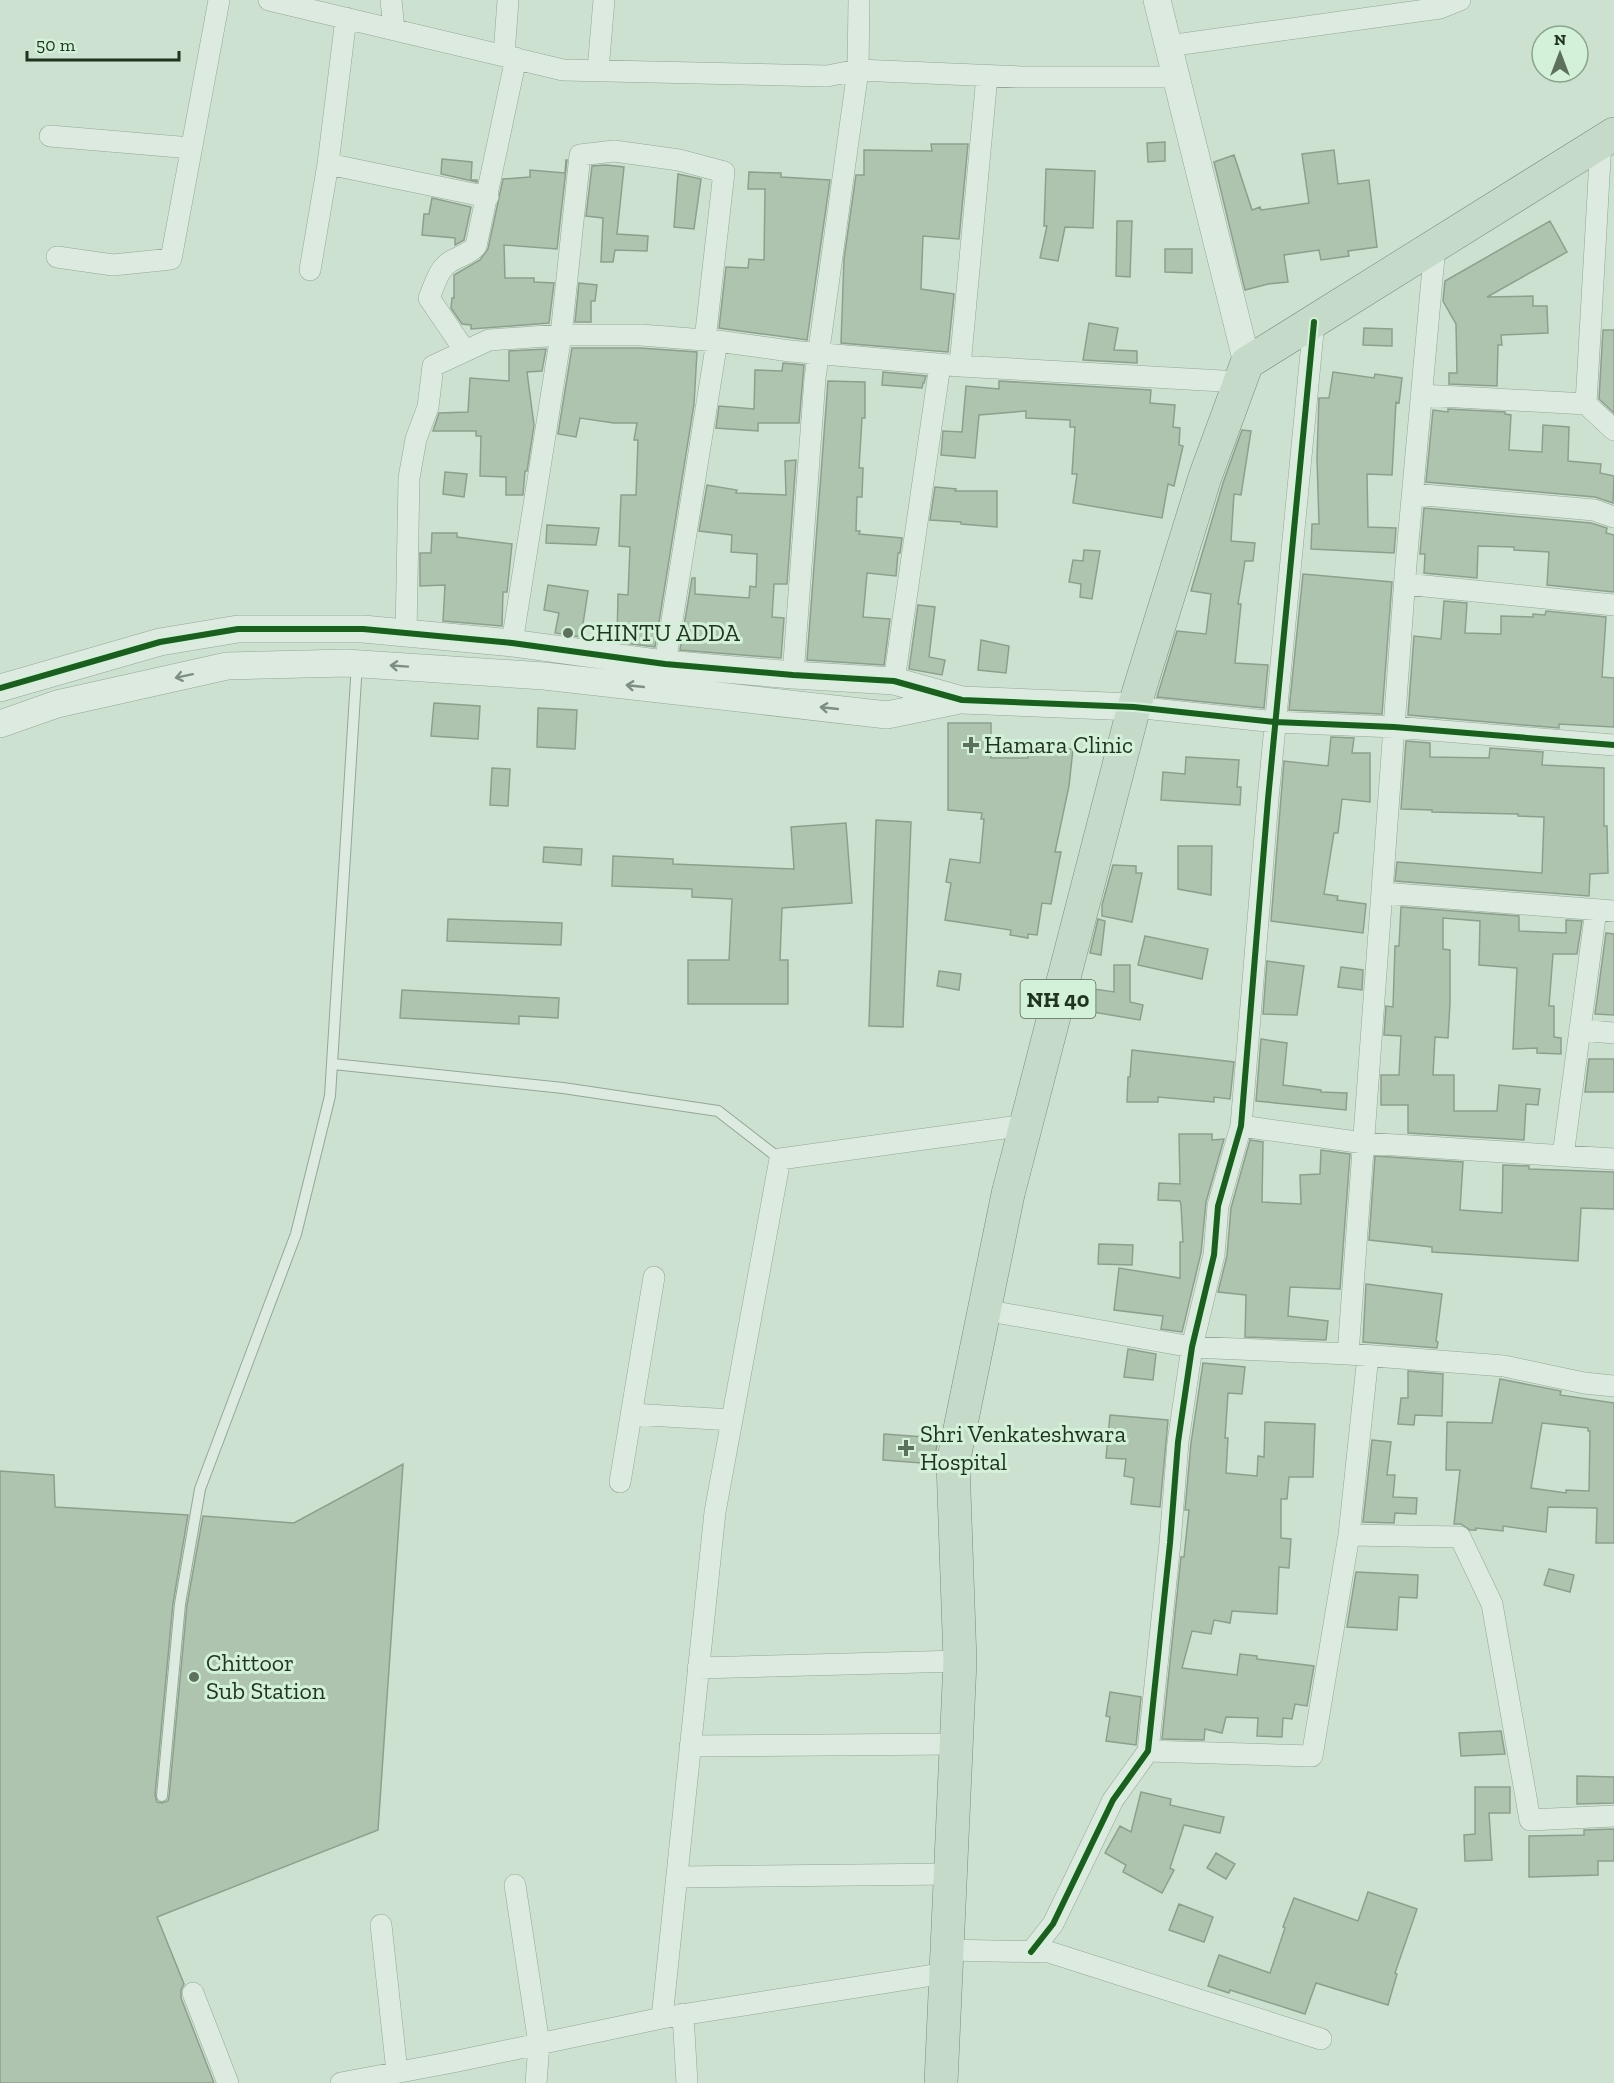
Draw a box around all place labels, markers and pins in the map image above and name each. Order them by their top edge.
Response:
place label: CHINTU ADDA [580,618,740,647]
marker: CHINTU ADDA [561,626,575,640]
place label: Hamara Clinic [984,730,1133,759]
marker: Hamara Clinic [962,736,980,754]
place label: Shri Venkateshwara Hospital [920,1419,1126,1476]
marker: Shri Venkateshwara Hospital [897,1439,915,1457]
place label: Chittoor Sub Station [206,1648,326,1705]
marker: Chittoor Sub Station [187,1670,201,1684]

